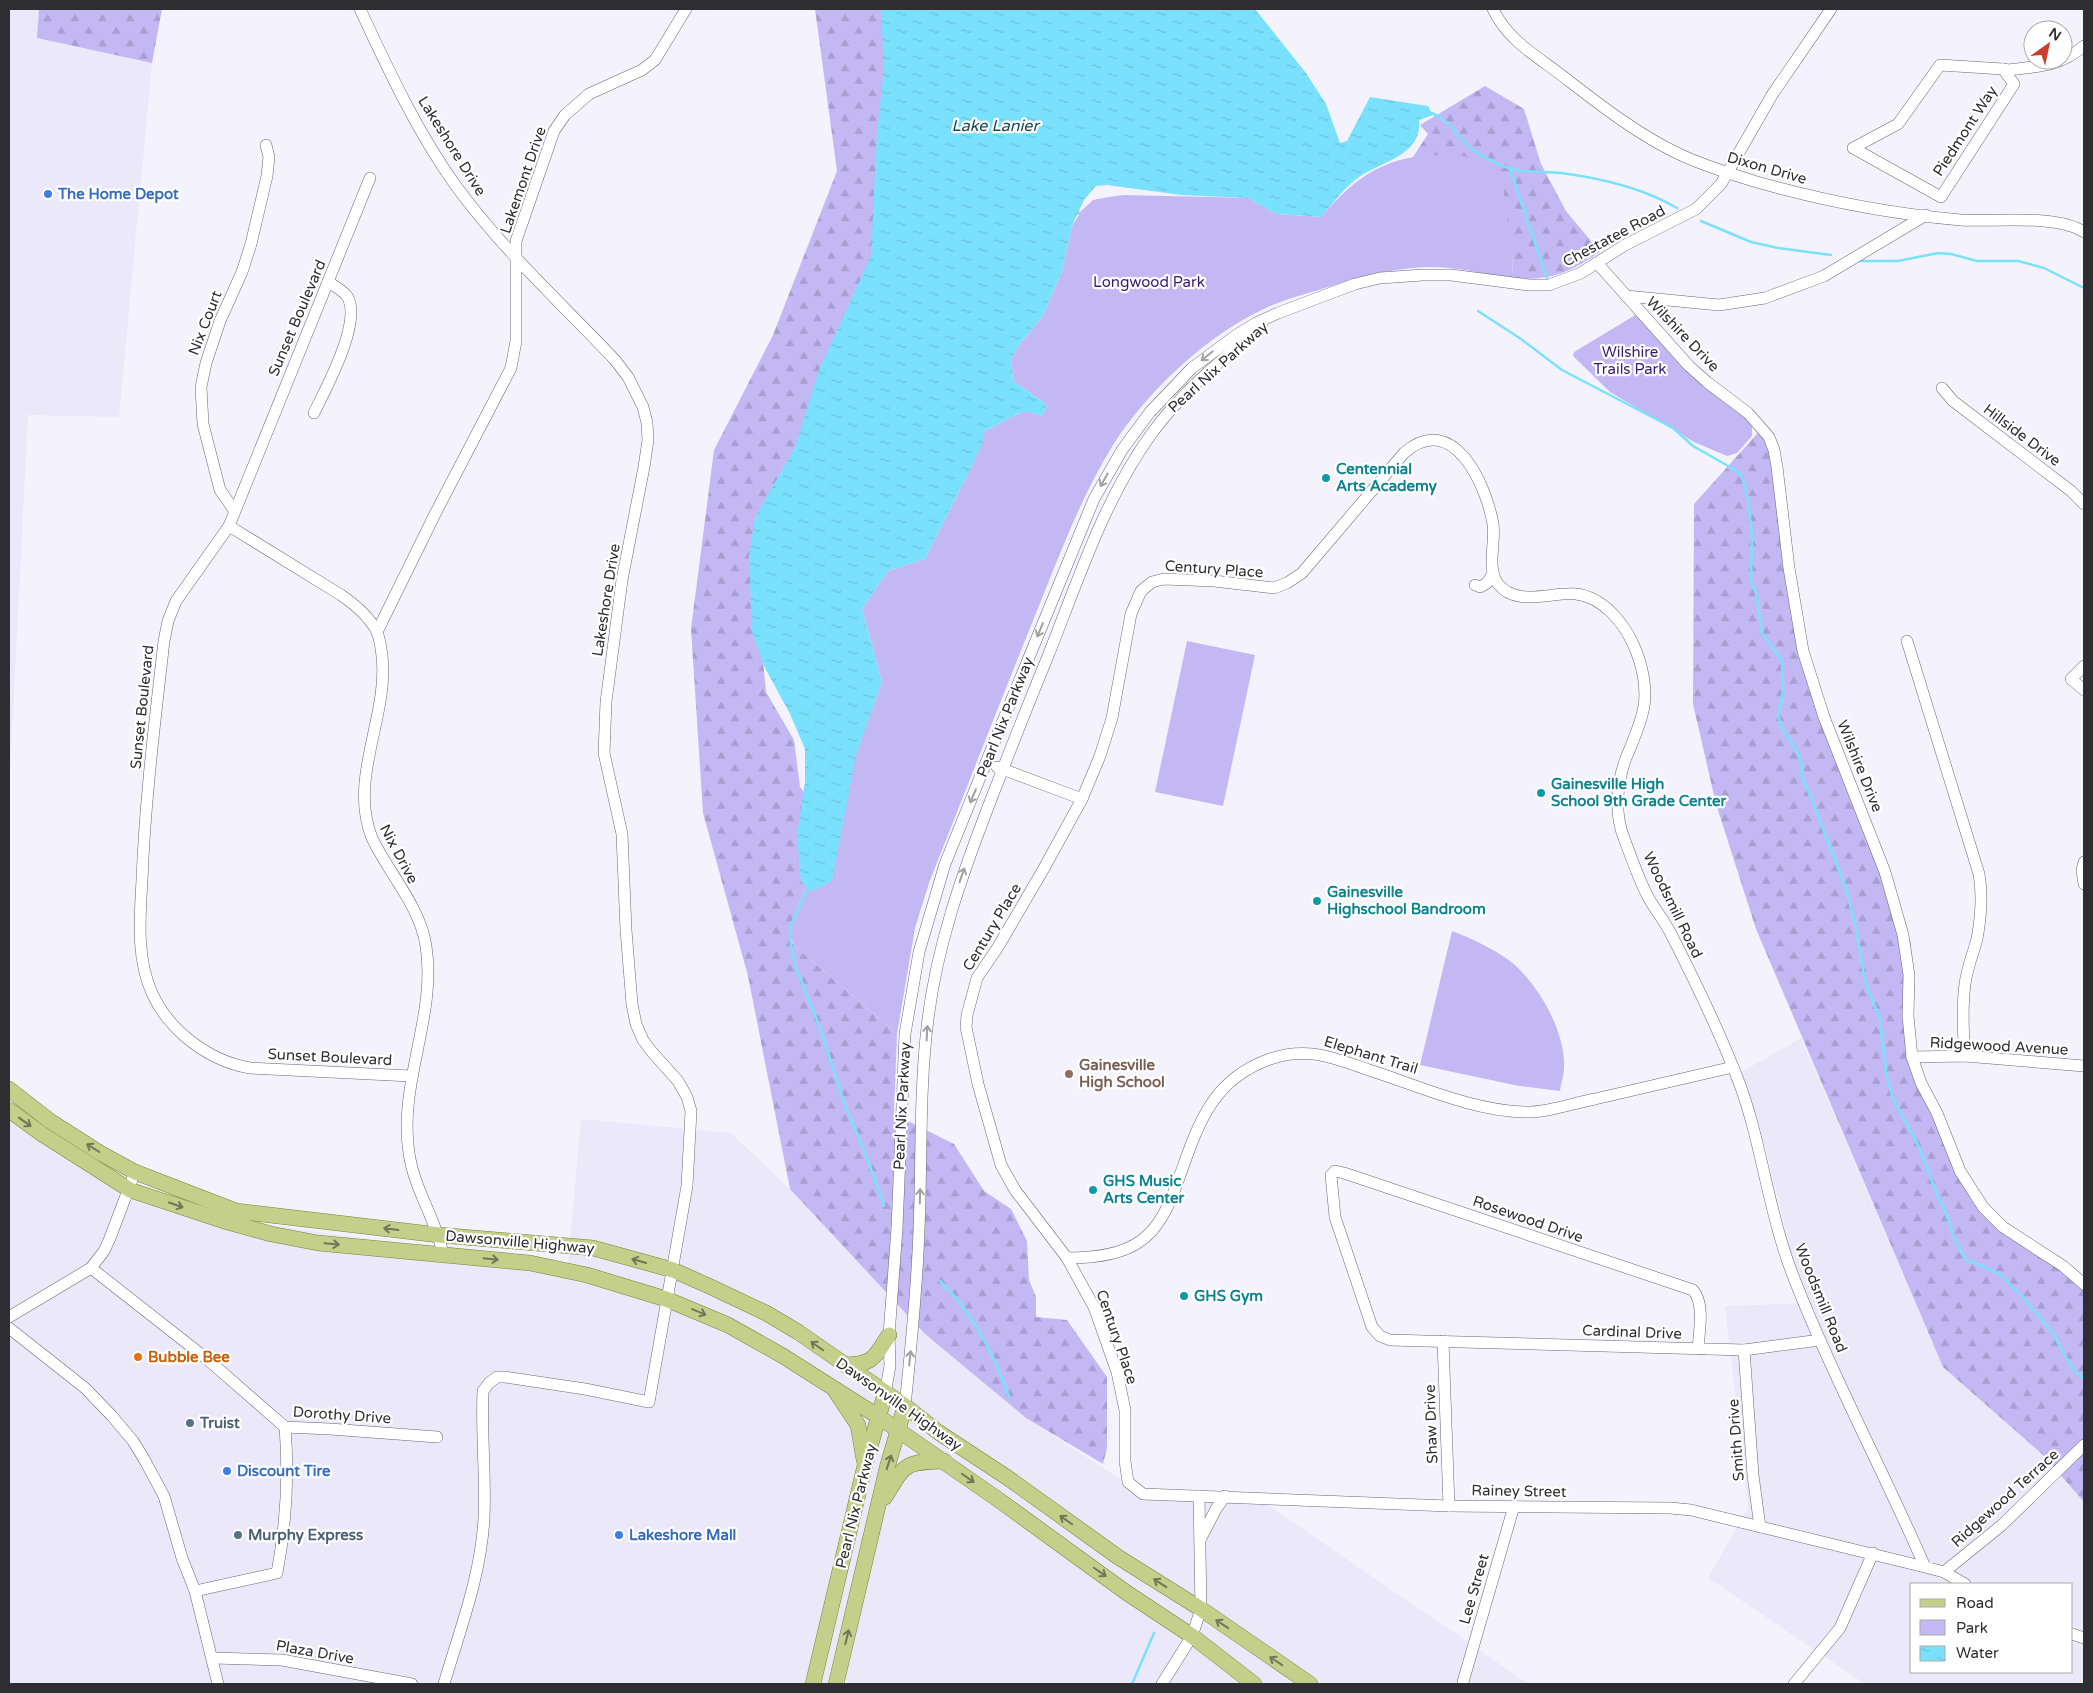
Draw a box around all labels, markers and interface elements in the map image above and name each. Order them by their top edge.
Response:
north arrow [2023,20,2073,70]
text: N [2045,24,2064,45]
street label: Piedmont Way [1929,82,2001,180]
street label: Lakeshore Drive [414,93,490,199]
water label: Lake Lanier [951,116,1040,136]
street label: Lakemont Drive [496,124,550,236]
street label: Dixon Drive [1725,148,1809,188]
place label: The Home Depot [57,185,179,204]
marker: The Home Depot [42,188,54,200]
street label: Chestatee Road [1560,201,1668,271]
street label: Sunset Boulevard [264,257,330,379]
park label: Longwood Park [1093,273,1205,291]
street label: Nix Court [184,288,226,358]
street label: Wilshire Drive [1643,293,1723,375]
street label: Pearl Nix Parkway [1164,317,1272,417]
park label: Wilshire Trails Park [1593,343,1667,378]
one-way arrow [1201,351,1214,362]
street label: Hillside Drive [1980,400,2064,470]
place label: Centennial Arts Academy [1336,460,1437,496]
marker: Centennial Arts Academy [1320,472,1332,484]
one-way arrow [1099,473,1109,488]
street label: Lakeshore Drive [588,542,624,658]
street label: Century Place [1164,557,1264,581]
one-way arrow [1035,622,1045,637]
street label: Sunset Boulevard [127,644,157,770]
street label: Pearl Nix Parkway [973,654,1037,780]
street label: Wilshire Drive [1833,717,1887,815]
place label: Gainesville High School 9th Grade Center [1551,775,1727,810]
marker: Gainesville High School 9th Grade Center [1535,787,1547,799]
one-way arrow [967,789,976,804]
street label: Nix Drive [376,821,422,887]
street label: Woodsmill Road [1639,849,1707,961]
one-way arrow [958,868,967,884]
street label: Century Place [959,880,1025,974]
place label: Gainesville Highschool Bandroom [1327,883,1486,919]
marker: Gainesville Highschool Bandroom [1311,895,1323,907]
one-way arrow [922,1026,931,1042]
street label: Elephant Trail [1322,1032,1420,1078]
street label: Ridgewood Avenue [1929,1033,2069,1059]
street label: Pearl Nix Parkway [890,1042,914,1170]
street label: Sunset Boulevard [267,1045,393,1069]
place label: Gainesville High School [1079,1056,1165,1092]
marker: Gainesville High School [1063,1068,1075,1080]
one-way arrow [18,1117,32,1127]
one-way arrow [86,1143,100,1153]
place label: GHS Music Arts Center [1103,1172,1184,1207]
marker: GHS Music Arts Center [1087,1184,1099,1196]
one-way arrow [915,1188,925,1204]
street label: Rosewood Drive [1470,1192,1586,1246]
one-way arrow [168,1200,184,1210]
one-way arrow [383,1224,399,1234]
street label: Dawsonville Highway [445,1227,595,1257]
one-way arrow [324,1239,340,1249]
street label: Woodsmill Road [1791,1241,1851,1355]
one-way arrow [483,1254,499,1264]
one-way arrow [632,1256,648,1265]
street label: Century Place [1092,1287,1142,1387]
place label: GHS Gym [1194,1287,1263,1306]
marker: GHS Gym [1178,1290,1190,1302]
one-way arrow [691,1308,706,1318]
street label: Cardinal Drive [1582,1321,1682,1343]
one-way arrow [811,1340,824,1351]
place label: Bubble Bee [148,1348,230,1366]
one-way arrow [905,1350,915,1366]
marker: Bubble Bee [132,1351,144,1363]
street label: Dawsonville Highway [833,1354,965,1454]
street label: Shaw Drive [1421,1384,1441,1464]
street label: Smith Drive [1724,1398,1748,1482]
street label: Dorothy Drive [292,1403,392,1427]
place label: Truist [199,1414,240,1432]
marker: Truist [184,1417,196,1429]
street label: Pearl Nix Parkway [832,1442,880,1570]
street label: Ridgewood Terrace [1948,1445,2062,1551]
one-way arrow [885,1454,894,1470]
place label: Discount Tire [237,1462,331,1480]
marker: Discount Tire [221,1465,233,1477]
one-way arrow [961,1473,975,1483]
street label: Rainey Street [1471,1481,1567,1501]
one-way arrow [1059,1515,1073,1525]
place label: Murphy Express [248,1526,363,1545]
place label: Lakeshore Mall [629,1526,736,1544]
marker: Murphy Express [232,1529,244,1541]
marker: Lakeshore Mall [613,1529,625,1541]
street label: Lee Street [1455,1551,1493,1626]
one-way arrow [1093,1567,1107,1578]
one-way arrow [1153,1578,1167,1588]
legend [1910,1583,2073,1673]
text: Road [1956,1594,1994,1612]
one-way arrow [1215,1619,1229,1629]
text: Park [1956,1619,1988,1637]
one-way arrow [843,1629,853,1645]
street label: Plaza Drive [275,1636,355,1668]
text: Water [1956,1644,1999,1662]
one-way arrow [1270,1656,1284,1666]

